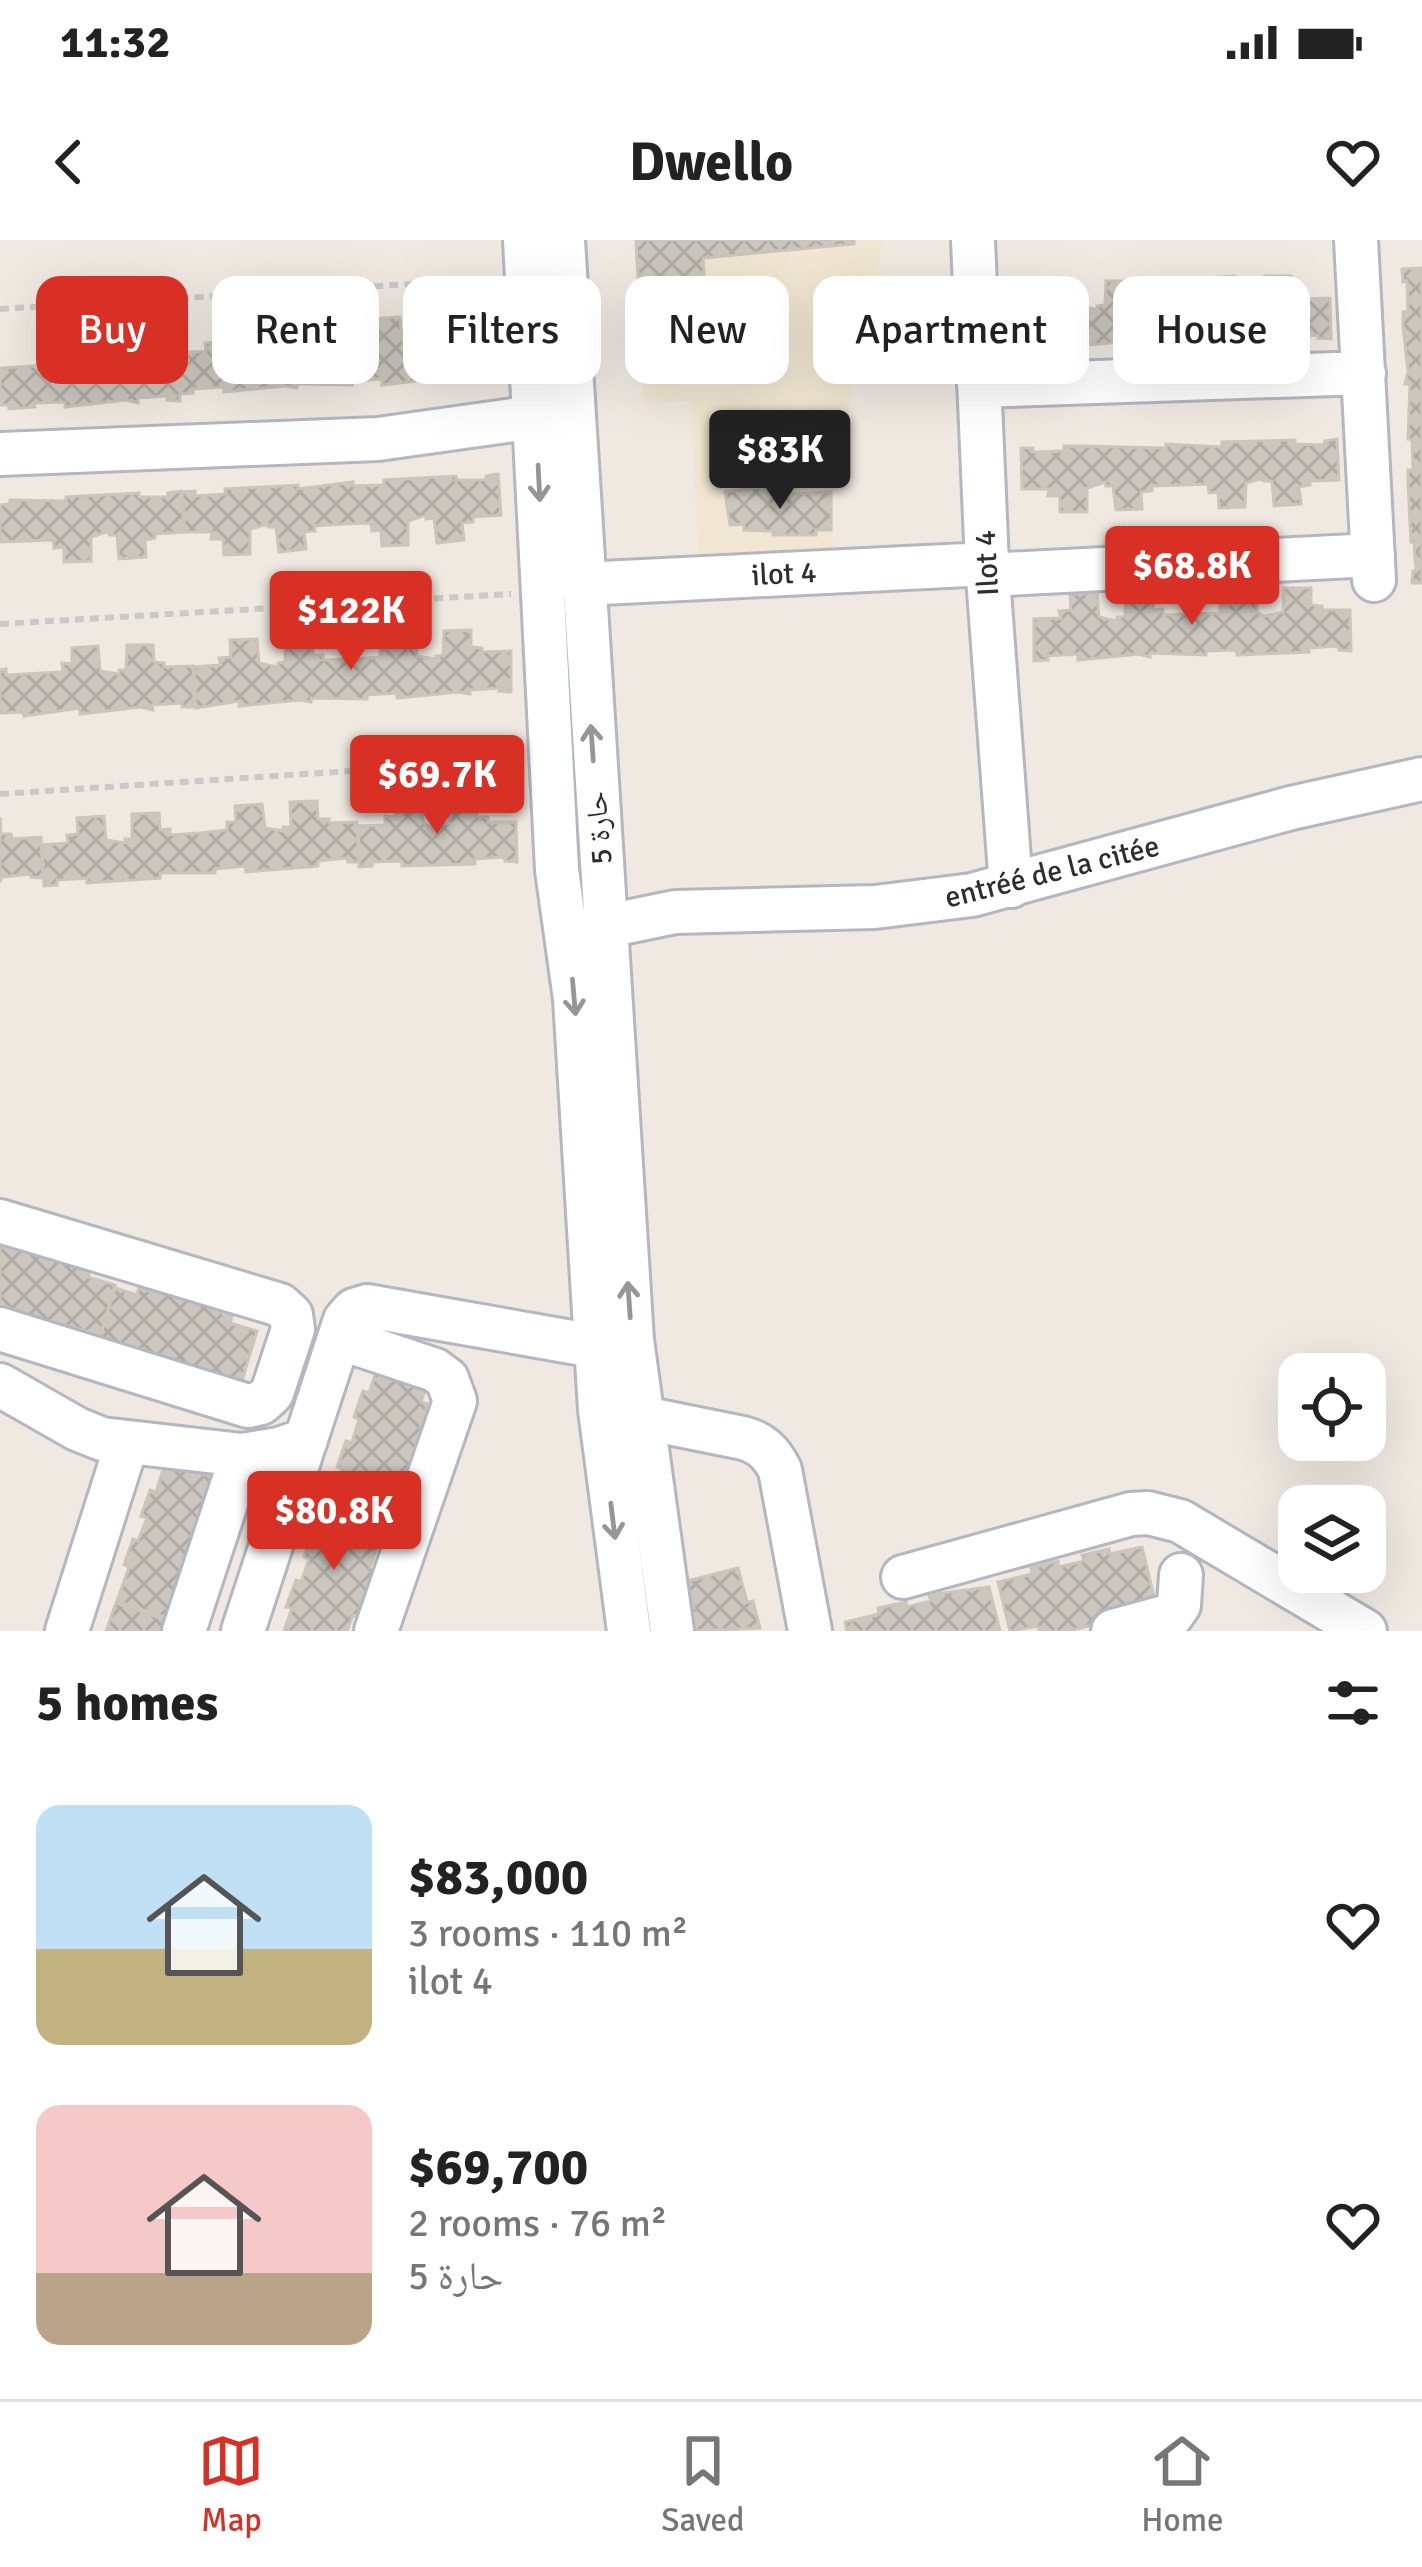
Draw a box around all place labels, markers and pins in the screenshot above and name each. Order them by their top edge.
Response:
pin: $83K [709,410,851,512]
pin: $68.8K [1094,526,1290,628]
pin: $122K [267,571,435,673]
pin: $69.7K [339,735,535,837]
pin: $80.8K [236,1471,432,1573]

